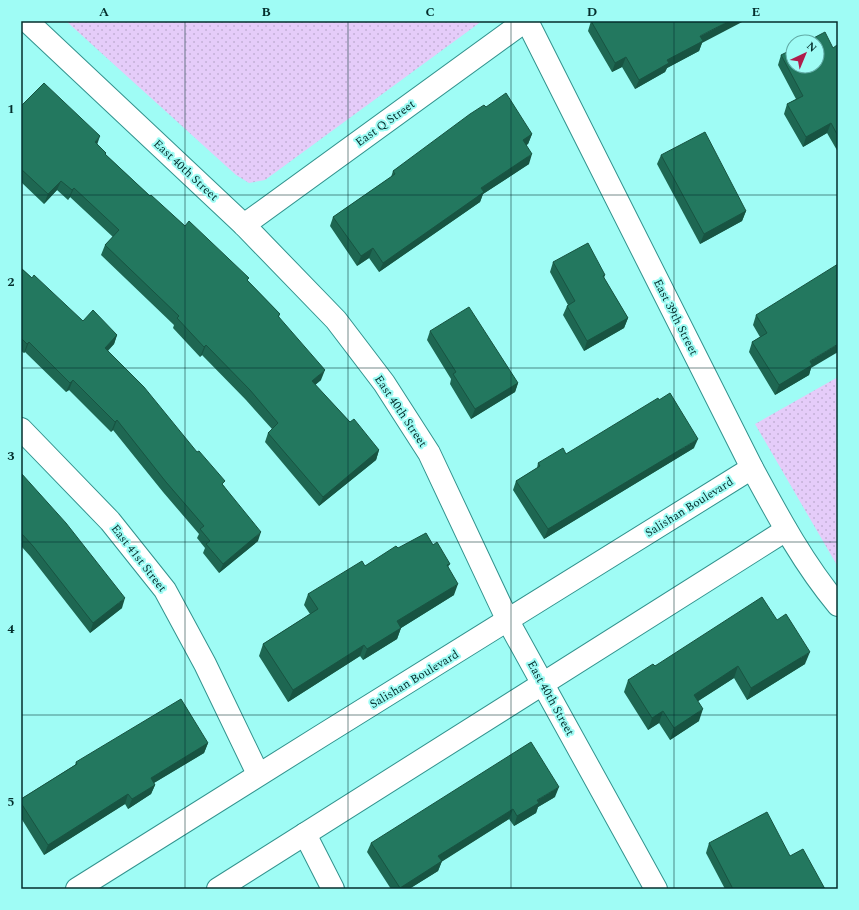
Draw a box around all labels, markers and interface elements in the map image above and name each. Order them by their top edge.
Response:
text: A [99,2,109,22]
text: B [261,2,271,22]
text: C [425,2,435,22]
text: D [587,2,597,22]
text: E [752,2,761,22]
north arrow [785,34,825,74]
text: N [802,38,821,56]
street label: East Q Street [351,95,419,152]
text: 1 [7,99,15,119]
street label: East 40th Street [149,135,223,206]
text: 2 [7,272,15,292]
street label: East 39th Street [648,276,703,359]
street label: East 40th Street [369,371,432,451]
text: 3 [7,446,15,466]
street label: Salishan Boulevard [641,472,738,542]
street label: East 41st Street [106,520,171,596]
text: 4 [7,619,15,639]
street label: Salishan Boulevard [366,645,463,714]
street label: East 40th Street [522,657,579,739]
text: 5 [7,792,15,812]

